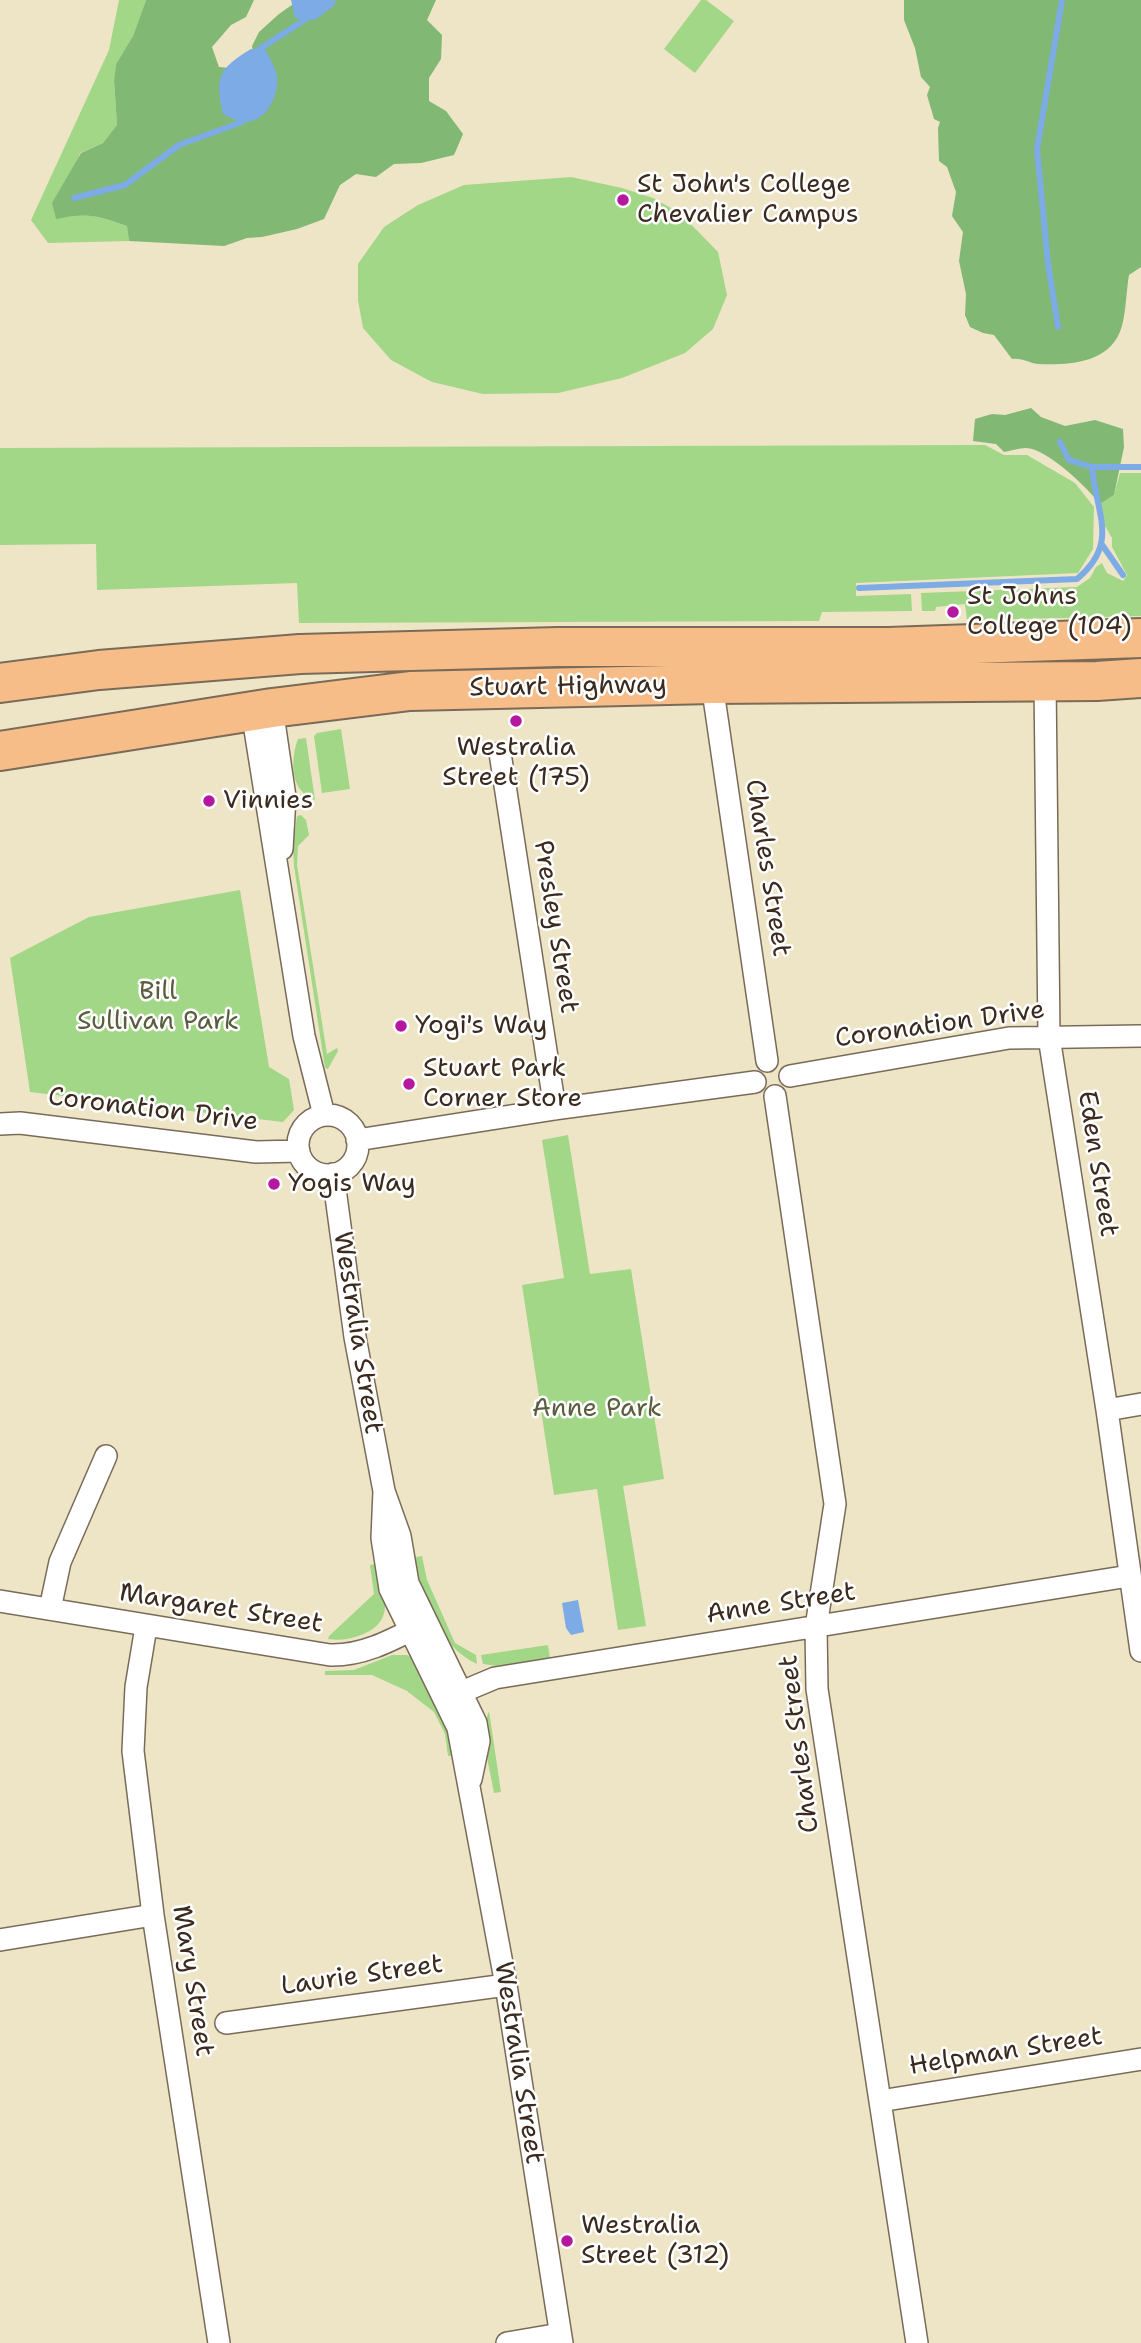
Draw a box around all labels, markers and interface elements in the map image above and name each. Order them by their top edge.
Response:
place label: St John's College Chevalier Campus [637,169,859,230]
marker: St John's College Chevalier Campus [615,192,631,208]
place label: St Johns College (104) [967,581,1132,642]
marker: St Johns College (104) [945,604,961,620]
street label: Stuart Highway [469,670,667,704]
marker: Westralia Street (175) [508,713,524,729]
place label: Westralia Street (175) [442,732,590,794]
street label: Charles Street [738,777,796,959]
place label: Vinnies [223,785,313,817]
marker: Vinnies [201,793,217,809]
street label: Presley Street [526,838,584,1016]
park label: Bill Sullivan Park [77,976,239,1038]
street label: Coronation Drive [833,995,1047,1055]
place label: Yogi's Way [415,1010,548,1042]
marker: Yogi's Way [393,1018,409,1034]
place label: Stuart Park Corner Store [423,1053,582,1114]
marker: Stuart Park Corner Store [401,1076,417,1092]
street label: Coronation Drive [46,1082,260,1138]
street label: Eden Street [1070,1089,1124,1239]
place label: Yogis Way [288,1168,416,1200]
marker: Yogis Way [266,1176,282,1192]
street label: Westralia Street [326,1230,388,1436]
park label: Anne Park [532,1393,662,1425]
street label: Anne Street [704,1577,858,1631]
street label: Margaret Street [117,1578,325,1640]
street label: Charles Street [774,1653,826,1835]
street label: Mary Street [165,1903,219,2059]
street label: Laurie Street [279,1949,445,2003]
street label: Westralia Street [487,1960,549,2166]
street label: Helpman Street [907,2021,1105,2083]
place label: Westralia Street (312) [581,2210,729,2272]
marker: Westralia Street (312) [559,2233,575,2249]

